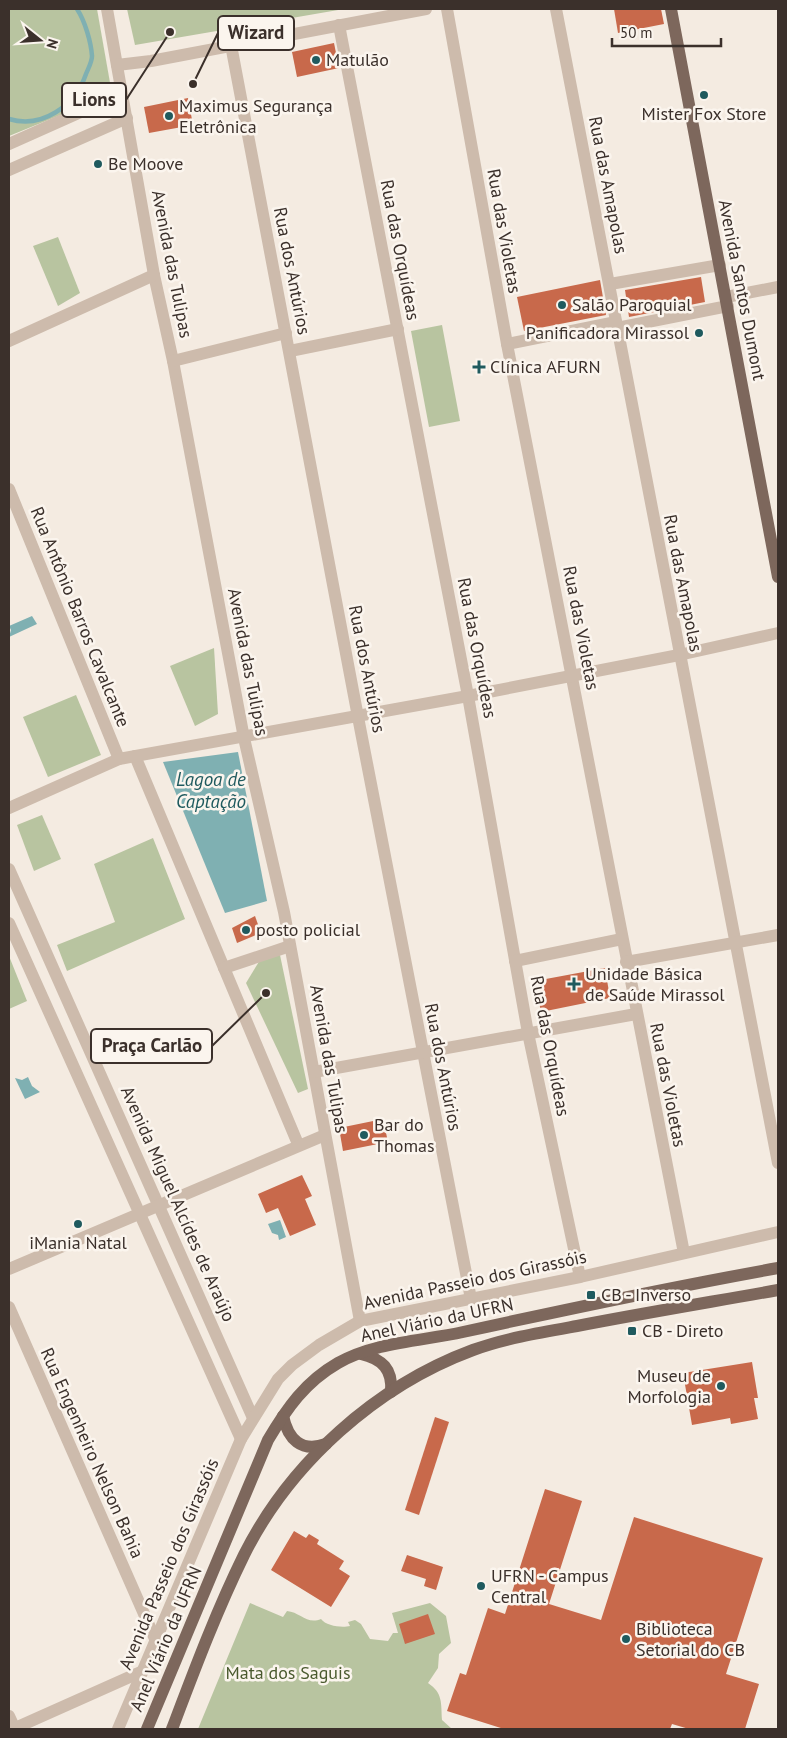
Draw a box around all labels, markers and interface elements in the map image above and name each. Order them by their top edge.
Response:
north arrow [15,15,65,65]
scale bar [612,15,721,47]
callout: Wizard [218,16,294,50]
text: Wizard [228,20,284,44]
text: 50 m [620,23,653,42]
text: N [42,37,62,51]
place label: Matulão [326,48,389,71]
marker: Matulão [310,54,322,66]
callout: Lions [62,83,126,117]
text: Lions [72,87,116,111]
marker: Mister Fox Store [698,89,710,101]
place label: Maximus Segurança Eletrônica [179,94,333,138]
place label: Mister Fox Store [641,102,767,125]
marker: Maximus Segurança Eletrônica [163,110,175,122]
street label: Rua das Amapolas [584,114,633,256]
place label: Be Moove [108,152,183,175]
marker: Be Moove [92,158,104,170]
street label: Rua das Violetas [482,167,527,295]
street label: Rua das Orquídeas [376,178,425,322]
street label: Avenida das Tulipas [147,188,198,340]
street label: Avenida Santos Dumont [714,198,771,382]
street label: Rua dos Antúrios [269,205,316,337]
place label: Salão Paroquial [572,293,692,316]
marker: Salão Paroquial [556,299,568,311]
place label: Panificadora Mirassol [526,321,690,344]
marker: Panificadora Mirassol [693,327,705,339]
place label: Clínica AFURN [490,355,601,378]
marker: Clínica AFURN [472,360,486,374]
street label: Rua Antônio Barros Cavalcante [26,503,135,730]
street label: Rua das Amapolas [659,512,708,654]
street label: Rua das Violetas [558,564,605,692]
street label: Rua das Orquídeas [453,576,502,720]
street label: Avenida das Tulipas [223,586,274,738]
street label: Rua dos Antúrios [344,603,391,735]
water label: Lagoa de Captação [176,767,246,813]
place label: posto policial [256,918,361,941]
marker: posto policial [240,924,252,936]
place label: Unidade Básica de Saúde Mirassol [585,962,725,1006]
street label: Rua das Orquídeas [526,974,575,1118]
marker: Unidade Básica de Saúde Mirassol [567,977,581,991]
street label: Avenida das Tulipas [305,983,354,1135]
street label: Rua dos Antúrios [420,1001,467,1133]
street label: Rua das Violetas [645,1021,692,1149]
callout: Praça Carlão [91,1029,212,1063]
text: Praça Carlão [102,1033,202,1057]
street label: Avenida Miguel Alcídes de Araújo [116,1082,241,1325]
place label: Bar do Thomas [374,1113,435,1157]
marker: Bar do Thomas [358,1129,370,1141]
marker: iMania Natal [72,1218,84,1230]
place label: iMania Natal [29,1231,128,1254]
street label: Avenida Passeio dos Girassóis [361,1245,588,1314]
place label: CB - Inverso [601,1283,691,1306]
marker: CB - Inverso [585,1289,597,1301]
street label: Anel Viário da UFRN [358,1292,515,1347]
place label: CB - Direto [642,1319,723,1342]
marker: CB - Direto [626,1325,638,1337]
street label: Rua Engenheiro Nelson Bahia [36,1344,149,1562]
place label: Museu de Morfologia [627,1364,711,1408]
marker: Museu de Morfologia [715,1380,727,1392]
street label: Avenida Passeio dos Girassóis [114,1455,224,1673]
street label: Anel Viário da UFRN [125,1563,207,1715]
place label: UFRN - Campus Central [491,1564,609,1608]
marker: UFRN - Campus Central [475,1580,487,1592]
place label: Biblioteca Setorial do CB [636,1617,745,1661]
marker: Biblioteca Setorial do CB [620,1633,632,1645]
park label: Mata dos Saguis [226,1661,350,1684]

